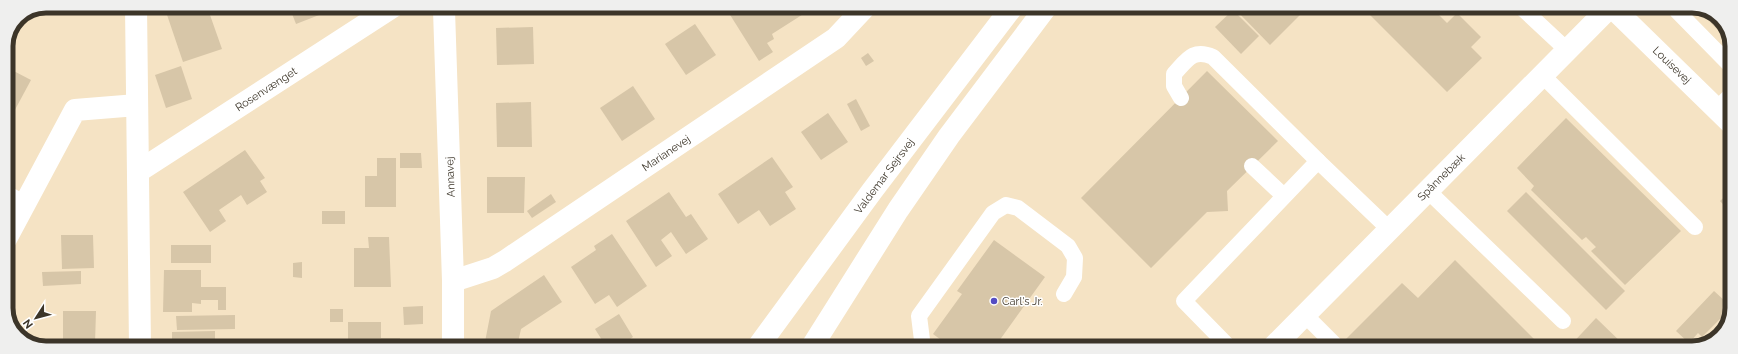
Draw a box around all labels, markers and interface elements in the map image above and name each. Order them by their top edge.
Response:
street label: Louisevej [1650,44,1693,87]
street label: Rosenvænget [233,64,300,114]
street label: Marianevej [640,133,693,174]
street label: Valdemar Sejrsvej [852,136,917,217]
street label: Spånnebæk [1415,151,1468,204]
street label: Annavej [443,156,458,198]
place label: Carl's Jr. [1002,295,1042,308]
marker: Carl's Jr. [989,296,999,306]
north arrow [16,298,56,338]
text: N [21,316,36,331]

